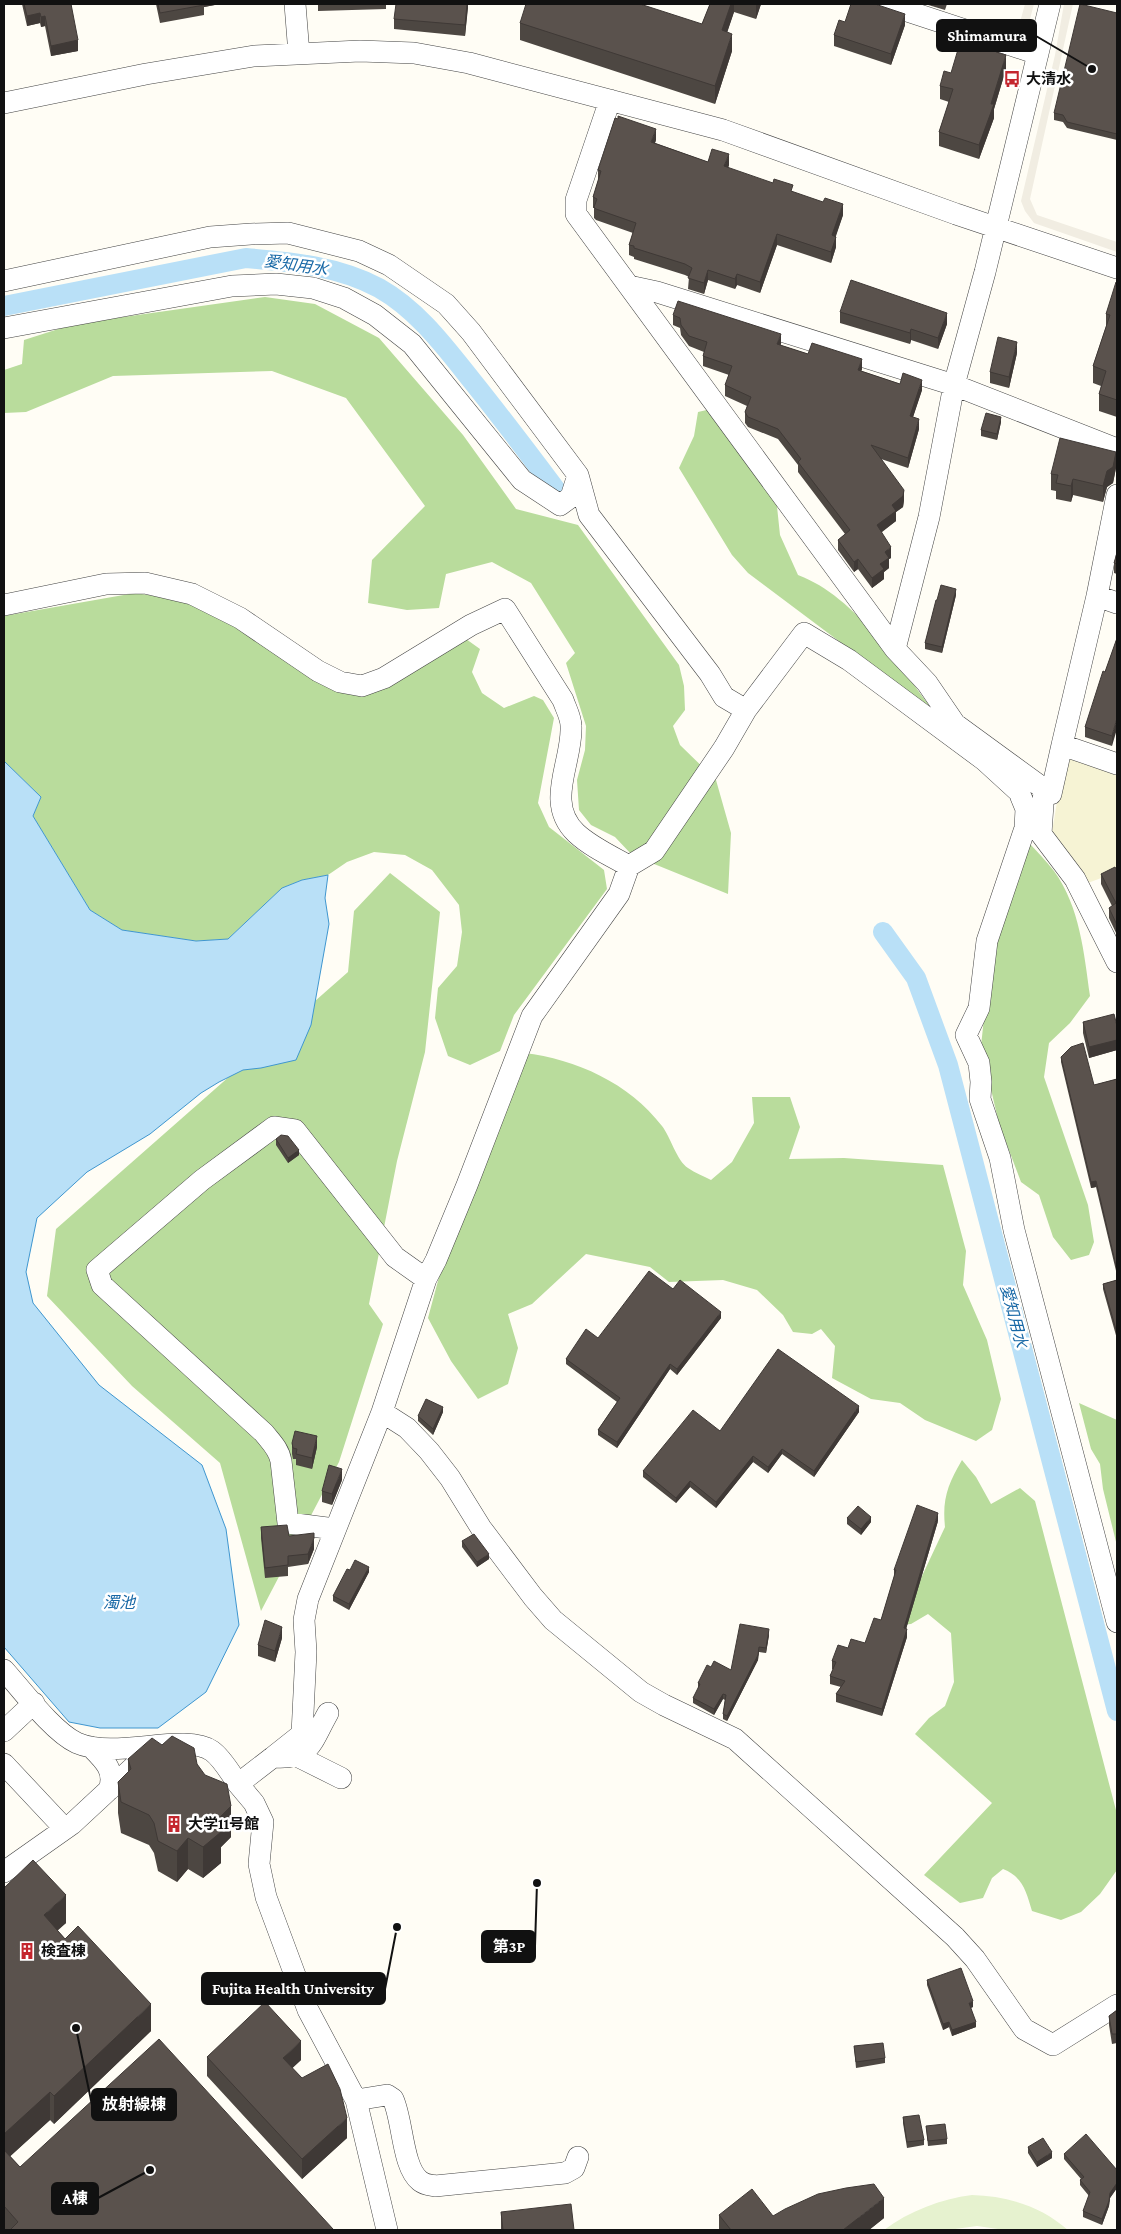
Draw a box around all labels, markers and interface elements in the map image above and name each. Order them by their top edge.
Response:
callout: Shimamura [937,20,1036,51]
text: Shimamura [947,27,1027,44]
bus stop icon: 大清水 [1002,69,1022,89]
place label: 大清水 [1026,71,1071,87]
water label: 愛知用水 [263,252,331,278]
water label: 愛知用水 [998,1283,1031,1351]
water label: 濁池 [103,1594,137,1611]
building icon: 大学11号館 [164,1814,184,1834]
place label: 大学11号館 [188,1816,259,1832]
callout: 第3P [482,1931,535,1962]
text: 第3P [493,1938,525,1955]
building icon: 検査棟 [17,1941,37,1961]
place label: 検査棟 [41,1942,86,1959]
callout: Fujita Health University [202,1973,385,2004]
text: Fujita Health University [212,1980,374,1998]
callout: 放射線棟 [92,2089,176,2120]
text: 放射線棟 [102,2095,166,2113]
callout: A棟 [52,2183,98,2214]
text: A棟 [61,2189,88,2207]

